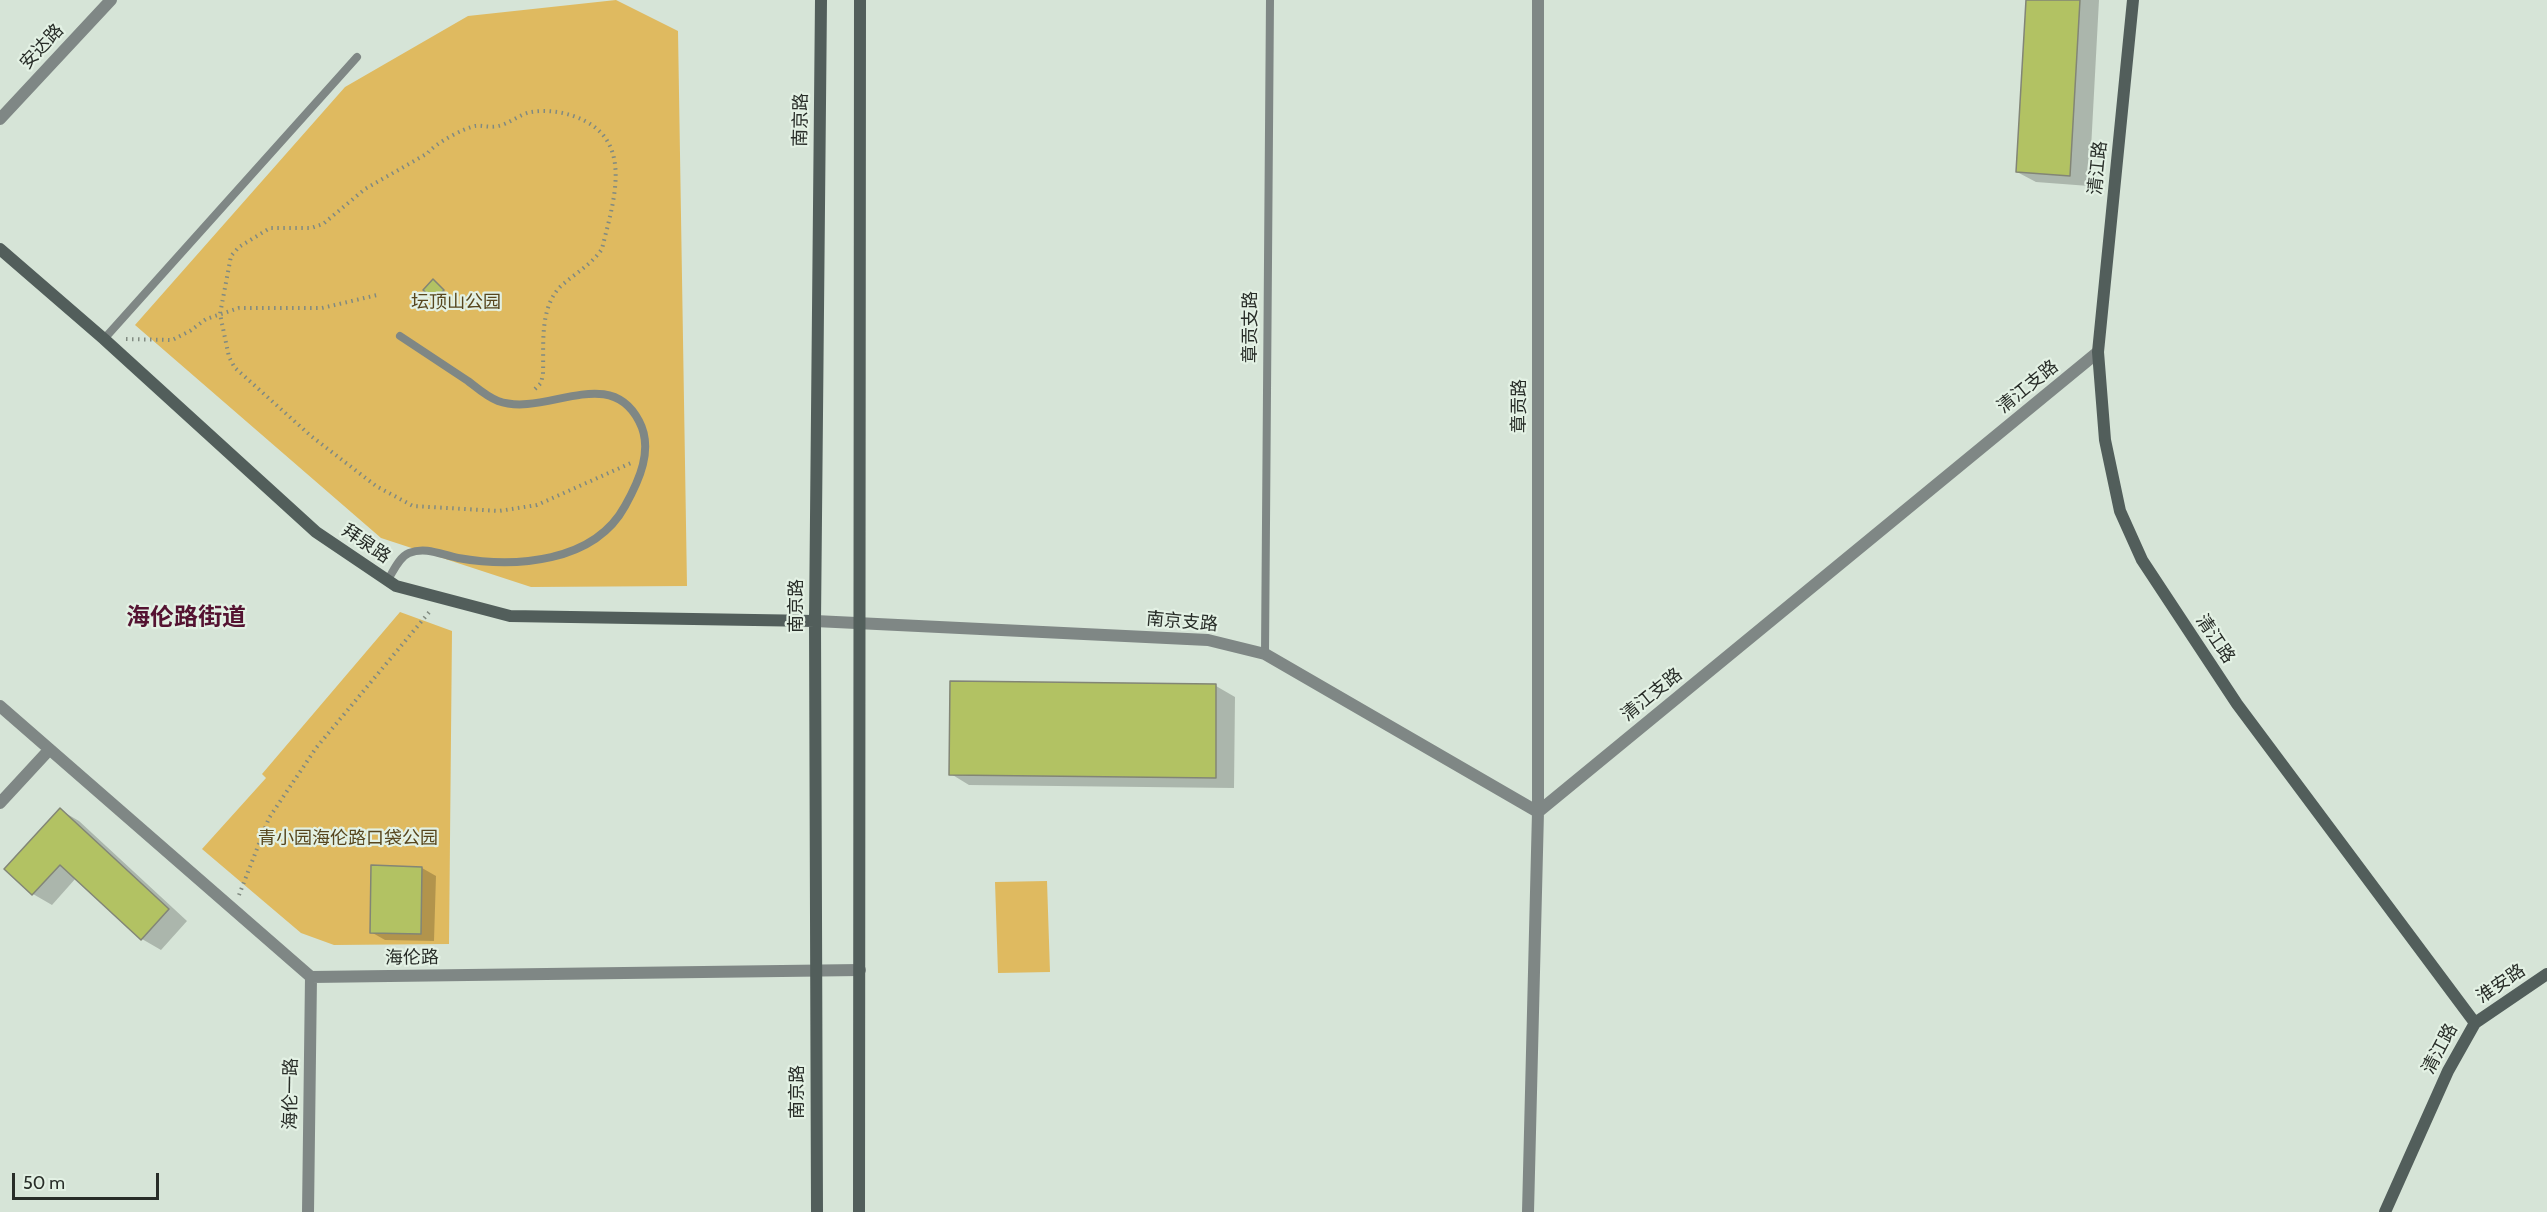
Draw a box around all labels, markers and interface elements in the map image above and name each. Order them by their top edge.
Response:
street label: 安达路 [16,20,68,74]
street label: 南京路 [790,93,812,147]
street label: 清江路 [2084,140,2112,196]
street label: 章贡支路 [1240,291,1262,363]
park label: 坛顶山公园 [411,292,501,314]
street label: 清江支路 [1993,356,2063,418]
street label: 章贡路 [1509,379,1531,433]
street label: 拜泉路 [338,520,394,568]
street label: 南京路 [786,579,808,633]
district label: 海伦路街道 [126,604,246,632]
street label: 南京支路 [1145,608,1219,636]
street label: 清江路 [2191,611,2239,667]
street label: 清江支路 [1617,664,1687,726]
park label: 青小园海伦路口袋公园 [258,828,438,850]
street label: 海伦路 [385,947,439,969]
street label: 淮安路 [2473,960,2529,1008]
street label: 清江路 [2418,1020,2462,1078]
street label: 海伦一路 [280,1058,302,1130]
street label: 南京路 [787,1065,809,1119]
scale bar [15,1161,162,1199]
text: 50 m [23,1172,65,1194]

